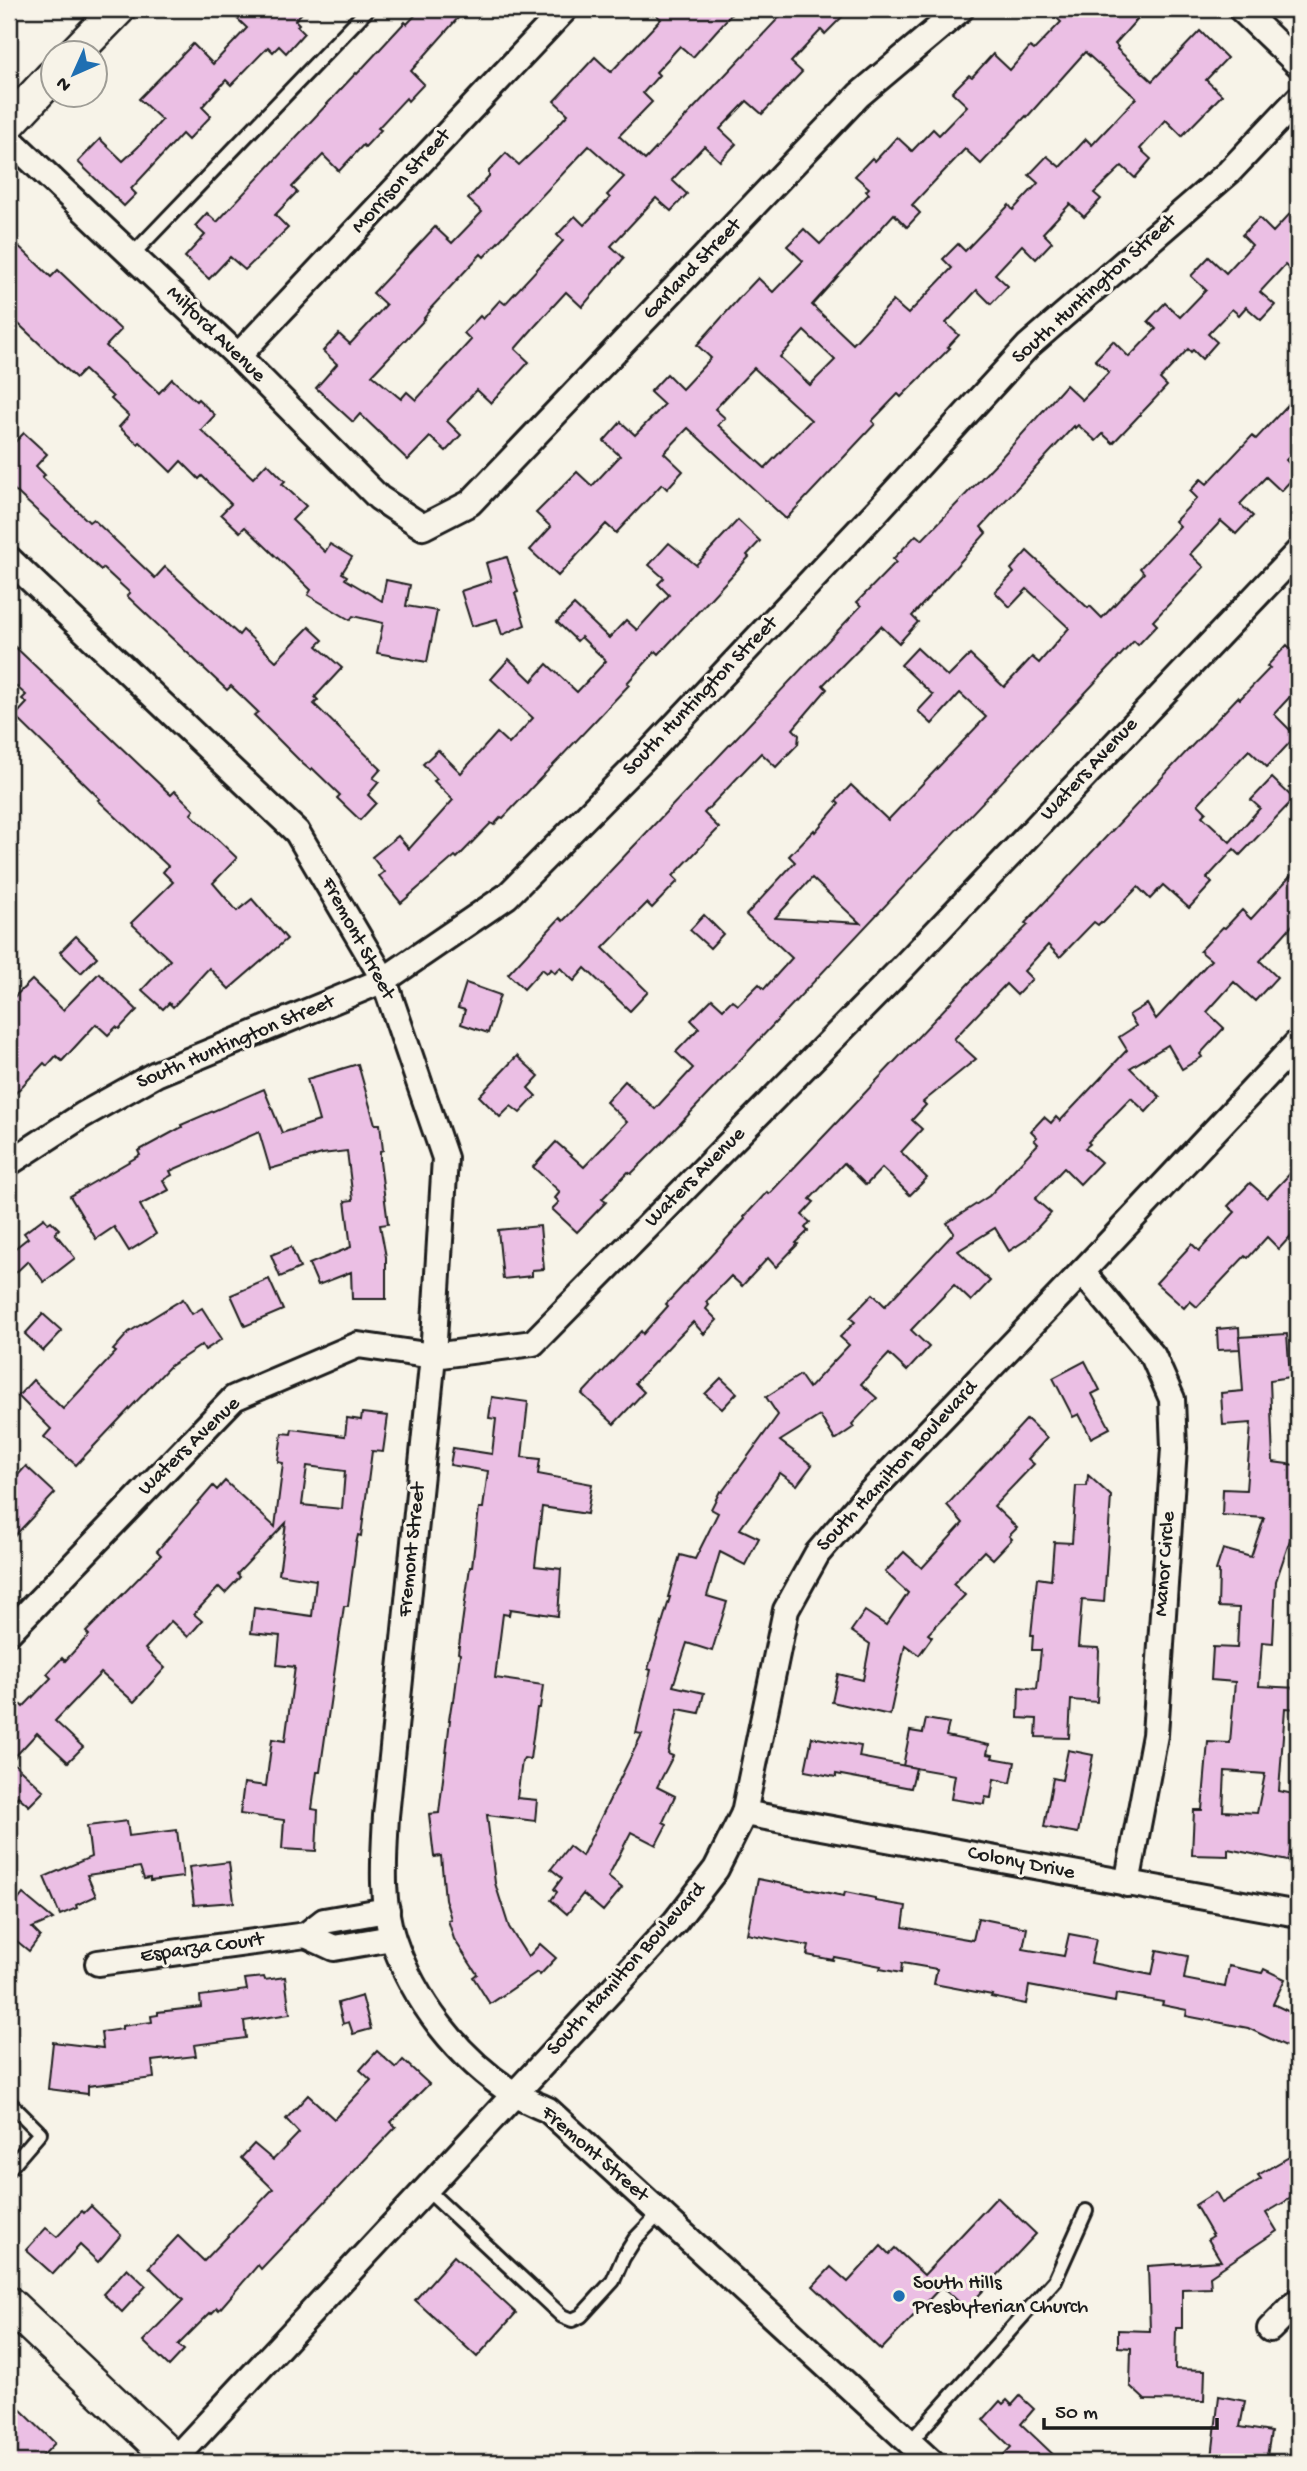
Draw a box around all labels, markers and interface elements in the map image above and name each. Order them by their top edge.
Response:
north arrow [38,38,108,108]
text: N [52,71,77,96]
street label: Morrison Street [347,123,459,240]
street label: South Huntington Street [1008,208,1184,370]
street label: Garland Street [638,212,749,326]
street label: Milford Avenue [160,281,271,390]
street label: South Huntington Street [618,610,786,782]
street label: Waters Avenue [1036,712,1145,827]
street label: Fremont Street [314,873,401,1006]
street label: South Huntington Street [133,989,341,1096]
street label: Waters Avenue [640,1122,752,1234]
street label: South Hamilton Boulevard [812,1375,985,1558]
street label: Waters Avenue [134,1391,247,1502]
street label: Fremont Street [393,1479,433,1619]
street label: Manor Circle [1150,1509,1182,1617]
street label: Colony Drive [965,1841,1078,1887]
street label: South Hamilton Boulevard [542,1877,713,2062]
street label: Esparza Court [139,1928,268,1970]
street label: Fremont Street [534,2101,655,2210]
place label: South Hills Presbyterian Church [912,2272,1088,2321]
marker: South Hills Presbyterian Church [891,2288,907,2304]
scale bar [1044,2387,1218,2431]
text: 50 m [1055,2402,1098,2427]

